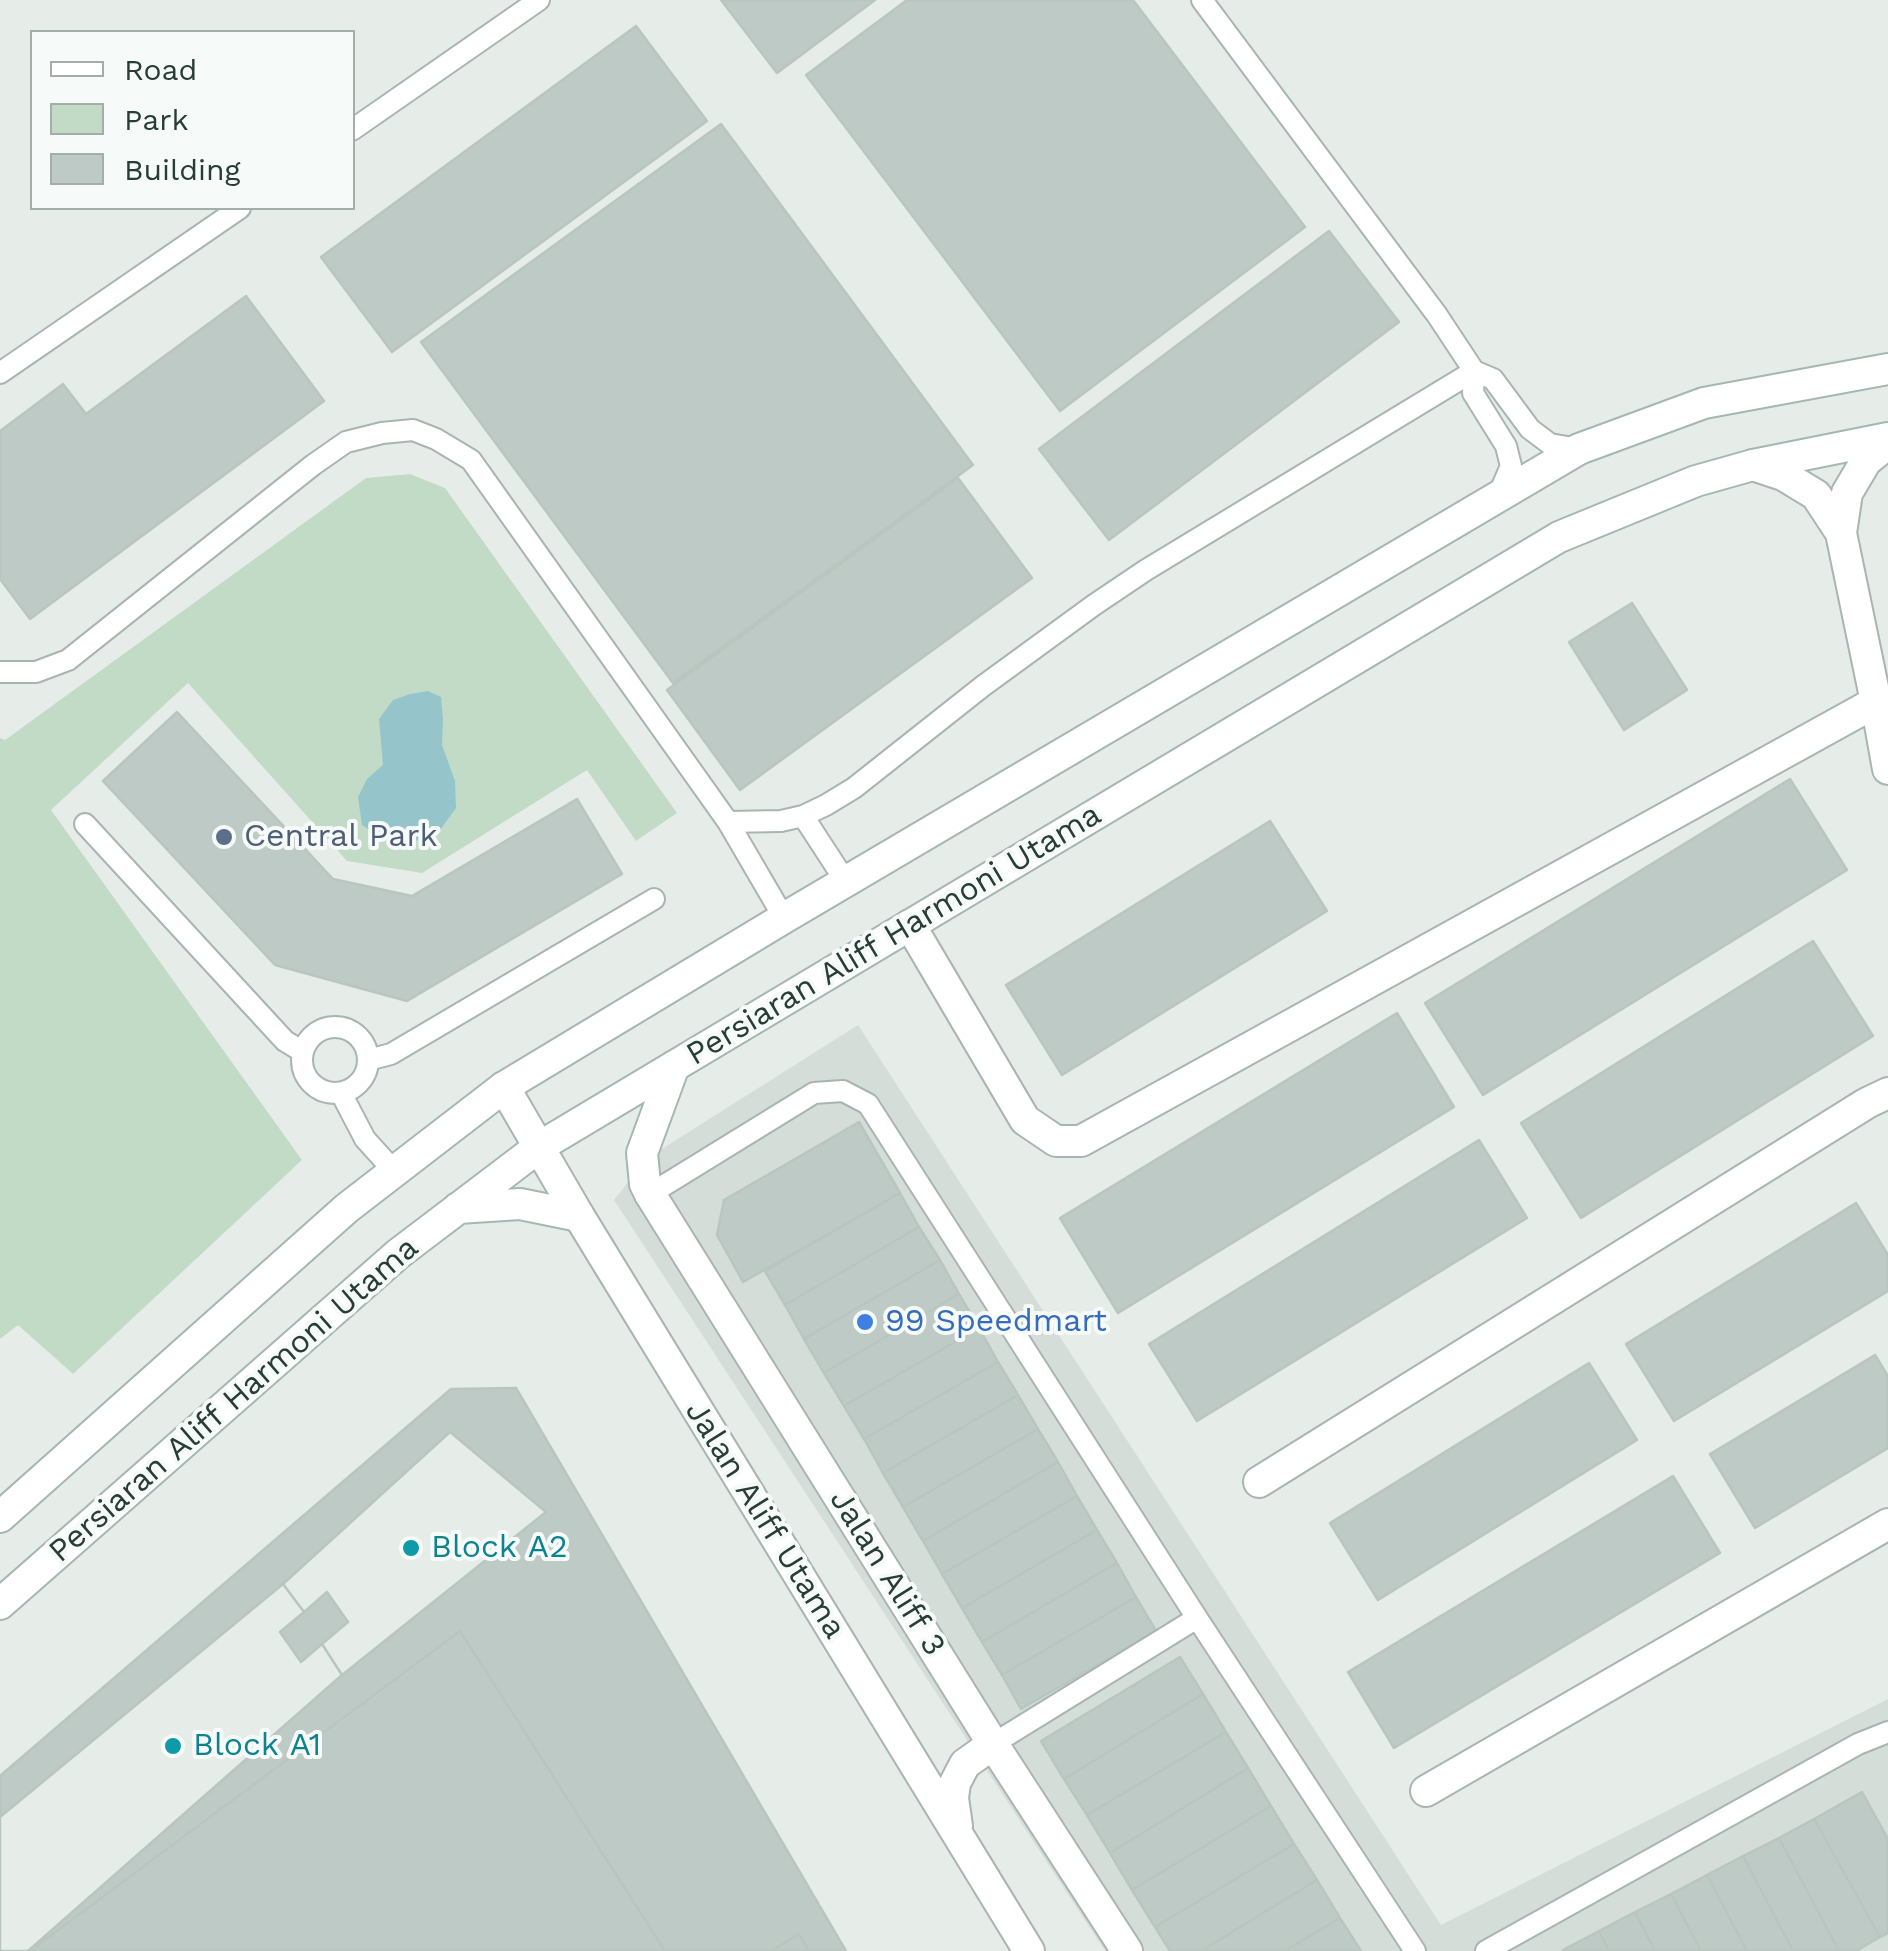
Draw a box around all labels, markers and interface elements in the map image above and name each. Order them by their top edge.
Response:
legend [30,30,355,210]
text: Road [124,52,197,87]
text: Park [124,102,189,137]
text: Building [124,152,241,187]
street label: Persiaran Aliff Harmoni Utama [680,796,1108,1074]
place label: Central Park [244,818,438,856]
marker: Central Park [213,826,235,848]
street label: Persiaran Aliff Harmoni Utama [42,1229,426,1571]
place label: 99 Speedmart [885,1303,1107,1341]
marker: 99 Speedmart [854,1311,876,1333]
street label: Jalan Aliff Utama [677,1394,853,1646]
street label: Jalan Aliff 3 [821,1483,953,1663]
place label: Block A2 [431,1529,568,1567]
marker: Block A2 [400,1537,422,1559]
place label: Block A1 [193,1727,321,1765]
marker: Block A1 [162,1735,184,1757]

